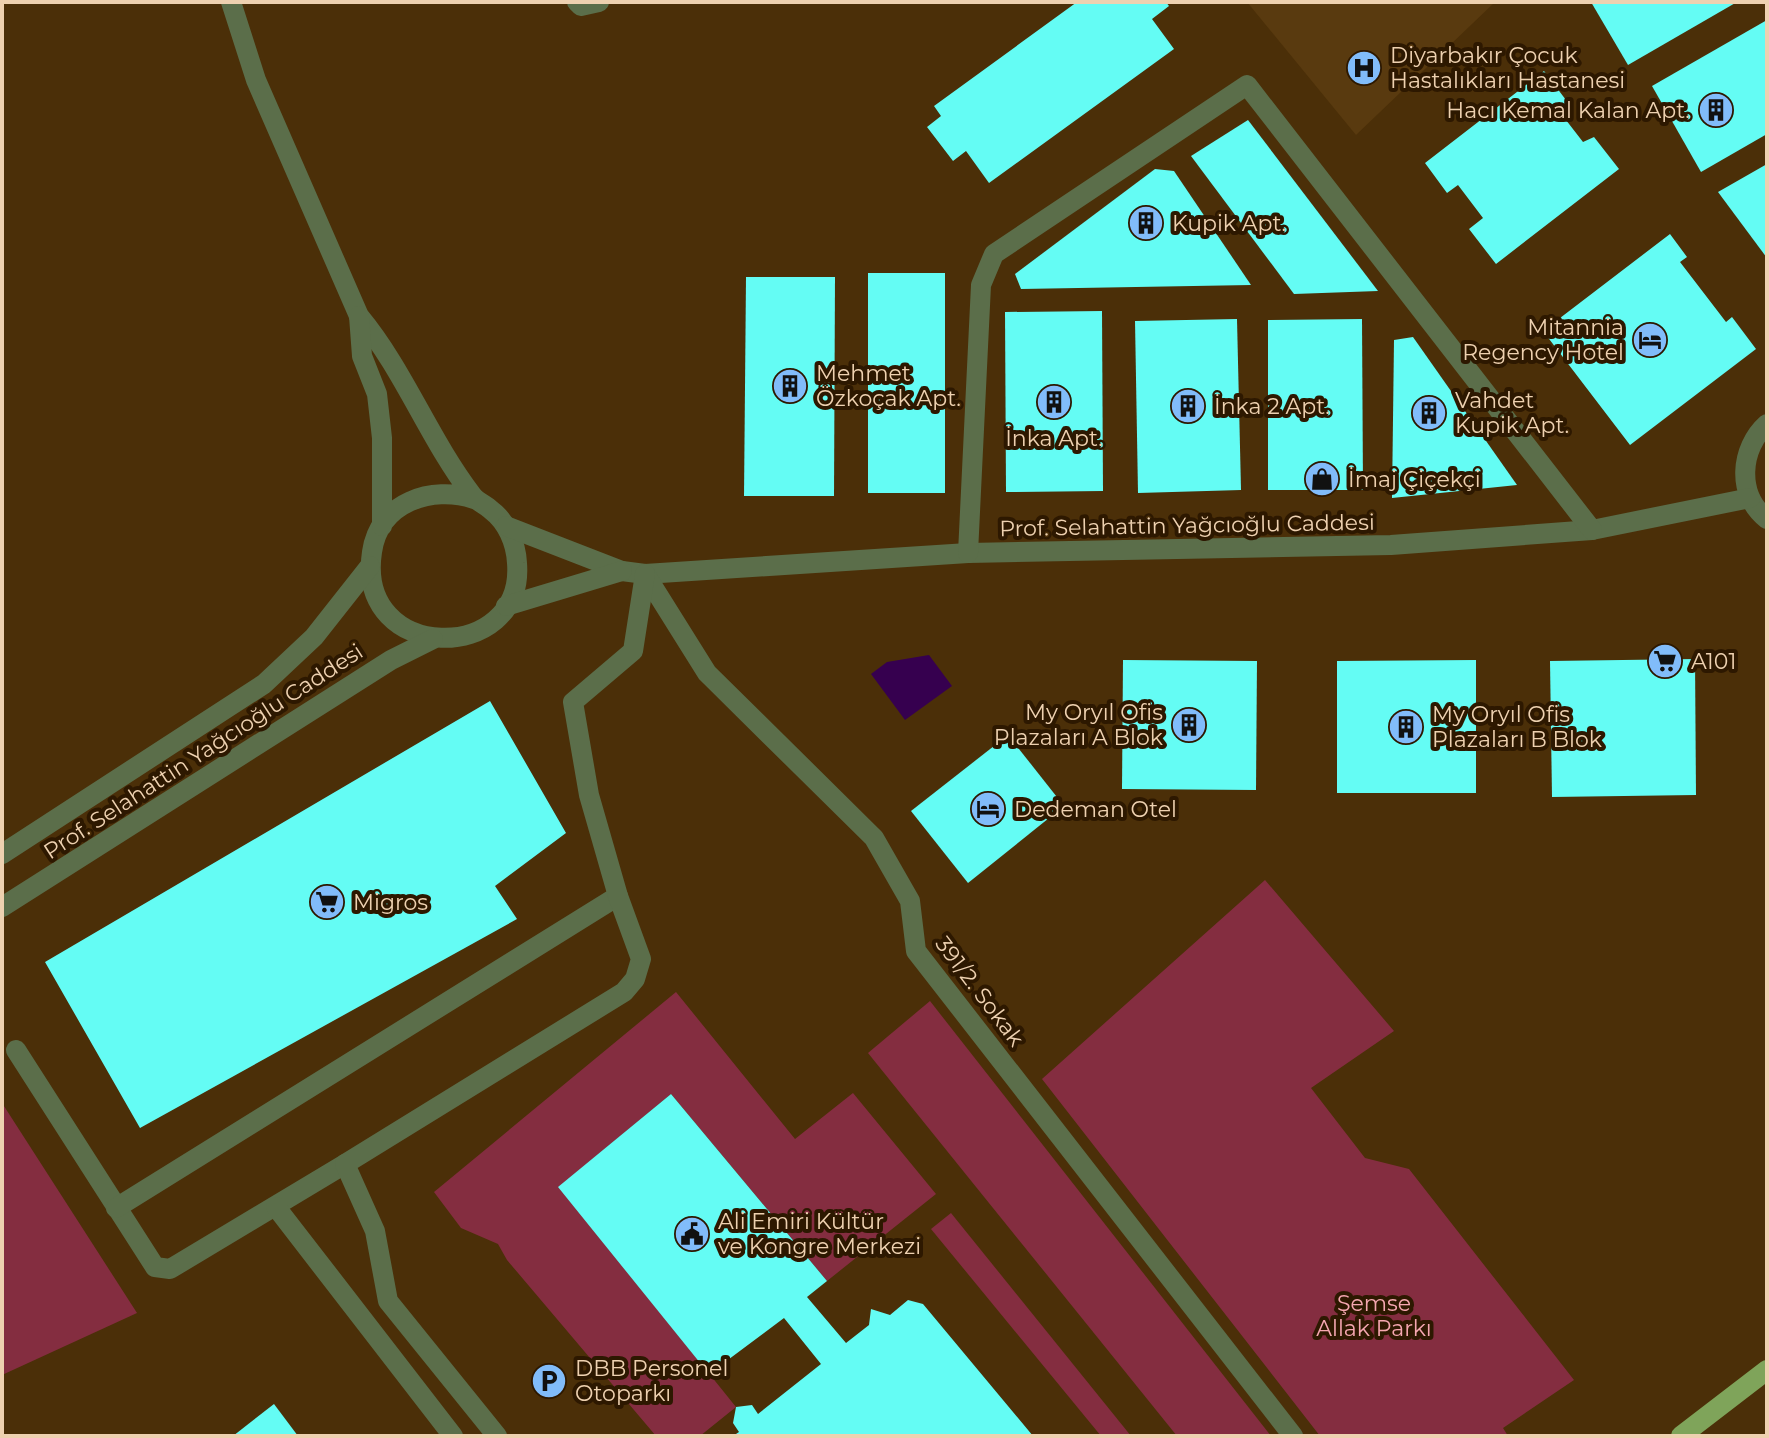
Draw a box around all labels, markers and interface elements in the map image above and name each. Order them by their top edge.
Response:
place label: Diyarbakır Çocuk Hastalıkları Hastanesi [1390,42,1625,94]
hospital icon: Diyarbakır Çocuk Hastalıkları Hastanesi [1345,49,1383,87]
building icon: Hacı Kemal Kalan Apt. [1697,91,1735,129]
place label: Hacı Kemal Kalan Apt. [1446,97,1690,124]
building icon: Kupik Apt. [1127,204,1165,242]
place label: Kupik Apt. [1172,210,1286,237]
place label: Mitannia Regency Hotel [1462,314,1624,366]
hotel icon: Mitannia Regency Hotel [1631,321,1669,359]
place label: Mehmet Özkoçak Apt. [816,360,961,412]
building icon: Mehmet Özkoçak Apt. [771,367,809,405]
building icon: İnka Apt. [1035,383,1073,421]
building icon: İnka 2 Apt. [1169,387,1207,425]
place label: Vahdet Kupik Apt. [1455,387,1569,439]
place label: İnka 2 Apt. [1214,393,1330,420]
building icon: Vahdet Kupik Apt. [1410,394,1448,432]
place label: İnka Apt. [1005,425,1103,452]
shop icon: İmaj Çiçekçi [1303,460,1341,498]
place label: İmaj Çiçekçi [1348,466,1481,493]
street label: Prof. Selahattin Yağcıoğlu Caddesi [999,509,1375,542]
street label: Prof. Selahattin Yağcıoğlu Caddesi [39,638,368,865]
supermarket icon: A101 [1646,642,1684,680]
place label: A101 [1691,648,1736,675]
place label: My Oryıl Ofis Plazaları A Blok [994,699,1164,751]
place label: My Oryıl Ofis Plazaları B Blok [1432,701,1603,753]
building icon: My Oryıl Ofis Plazaları A Blok [1170,706,1208,744]
building icon: My Oryıl Ofis Plazaları B Blok [1387,708,1425,746]
hotel icon: Dedeman Otel [969,790,1007,828]
place label: Dedeman Otel [1014,796,1177,823]
supermarket icon: Migros [308,883,346,921]
place label: Migros [353,889,428,916]
street label: 391/2. Sokak [929,931,1030,1052]
place label: Ali Emiri Kültür ve Kongre Merkezi [718,1208,921,1260]
public building icon: Ali Emiri Kültür ve Kongre Merkezi [673,1215,711,1253]
park label: Şemse Allak Parkı [1316,1290,1432,1342]
place label: DBB Personel Otoparkı [575,1355,728,1407]
parking icon: DBB Personel Otoparkı [530,1362,568,1400]

